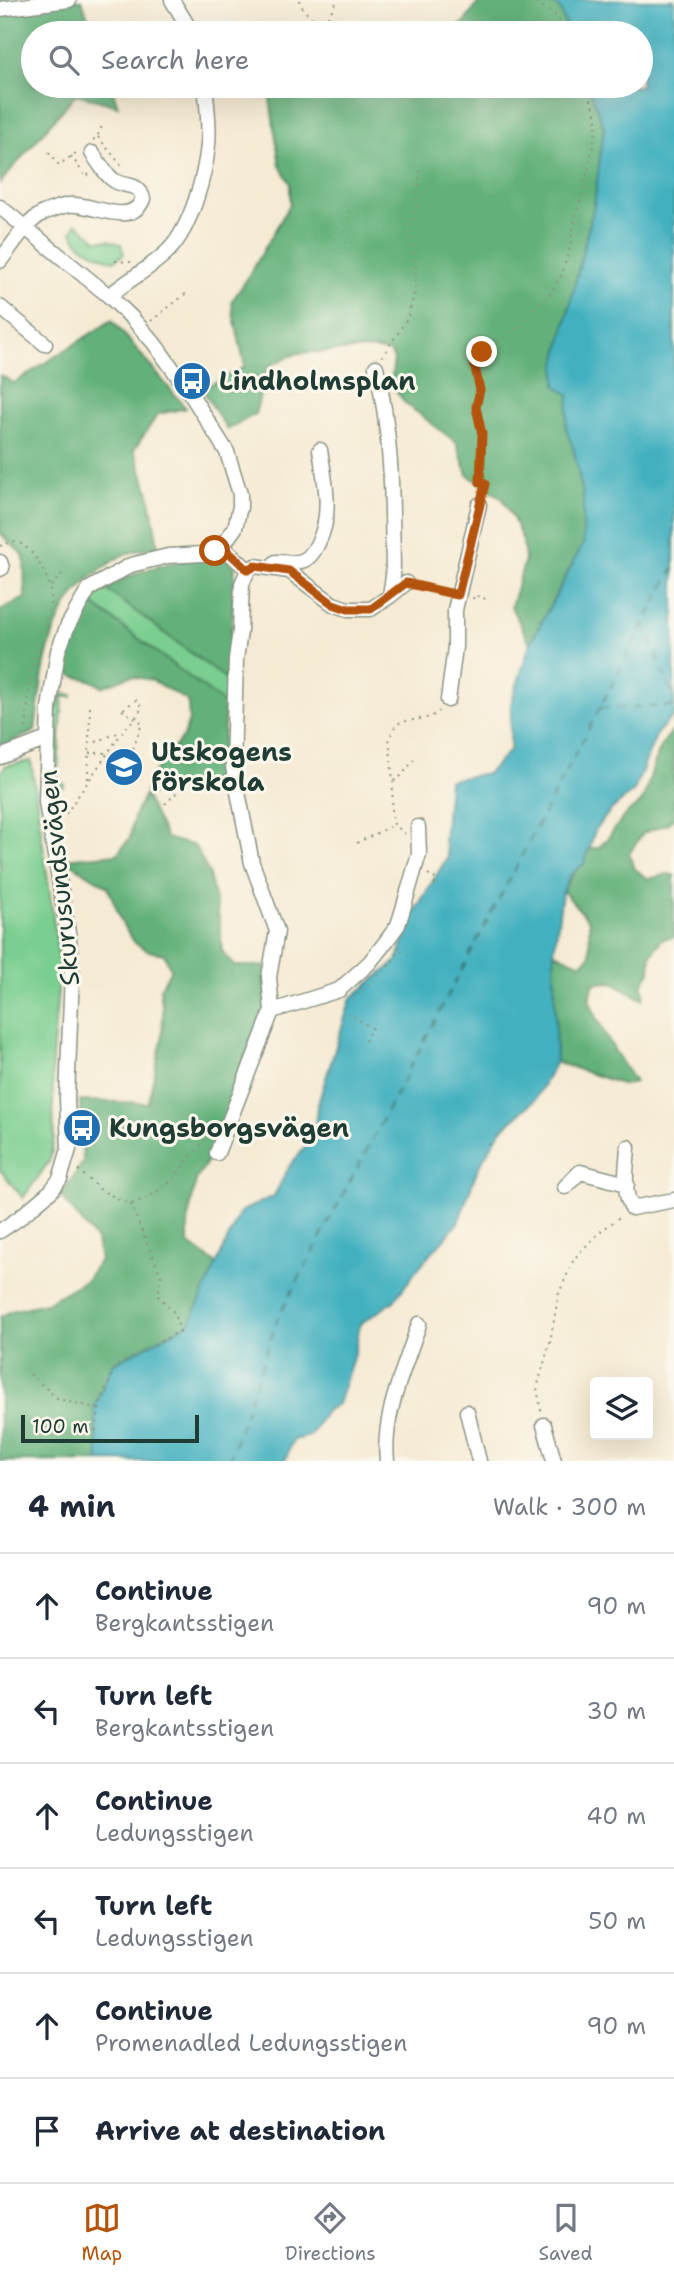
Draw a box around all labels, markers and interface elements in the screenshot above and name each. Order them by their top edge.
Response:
search box [21,21,653,98]
icon: search [45,41,83,79]
text: Search here [101,42,250,77]
route end [466,336,497,367]
bus stop icon: Lindholmsplan [171,360,213,402]
place label: Lindholmsplan [219,363,416,398]
route start [199,535,230,566]
place label: Utskogens förskola [151,734,292,799]
school or university icon: Utskogens förskola [103,746,145,788]
street label: Skurusundsvägen [30,768,87,988]
bus stop icon: Kungsborgsvägen [61,1107,103,1149]
place label: Kungsborgsvägen [109,1110,349,1145]
map controls [590,1377,653,1440]
button: layers [590,1377,653,1440]
scale bar [21,1412,200,1444]
text: 100 m [32,1414,89,1439]
text: 4 min [28,1486,115,1527]
text: Walk · 300 m [493,1492,646,1522]
text: Continue [95,1573,213,1608]
icon: ahead [28,1587,66,1625]
text: 90 m [586,1591,646,1621]
text: Bergkantsstigen [95,1608,274,1638]
text: Turn left [95,1678,212,1713]
icon: left [28,1692,66,1730]
text: 30 m [587,1696,646,1726]
text: Bergkantsstigen [95,1713,274,1743]
text: Continue [95,1783,213,1818]
icon: ahead [28,1797,66,1835]
text: 40 m [586,1801,646,1831]
text: Ledungsstigen [95,1818,254,1848]
text: Turn left [95,1888,212,1923]
icon: left [28,1902,66,1940]
text: 50 m [588,1906,646,1936]
text: Ledungsstigen [95,1923,254,1953]
text: Continue [95,1993,213,2028]
icon: ahead [28,2007,66,2045]
text: 90 m [586,2011,646,2041]
text: Promenadled Ledungsstigen [95,2028,407,2058]
icon: arrive [28,2112,66,2150]
text: Arrive at destination [95,2113,385,2148]
tab: Map [81,2199,122,2266]
tab: Directions [285,2199,376,2266]
tab: Saved [539,2199,593,2266]

